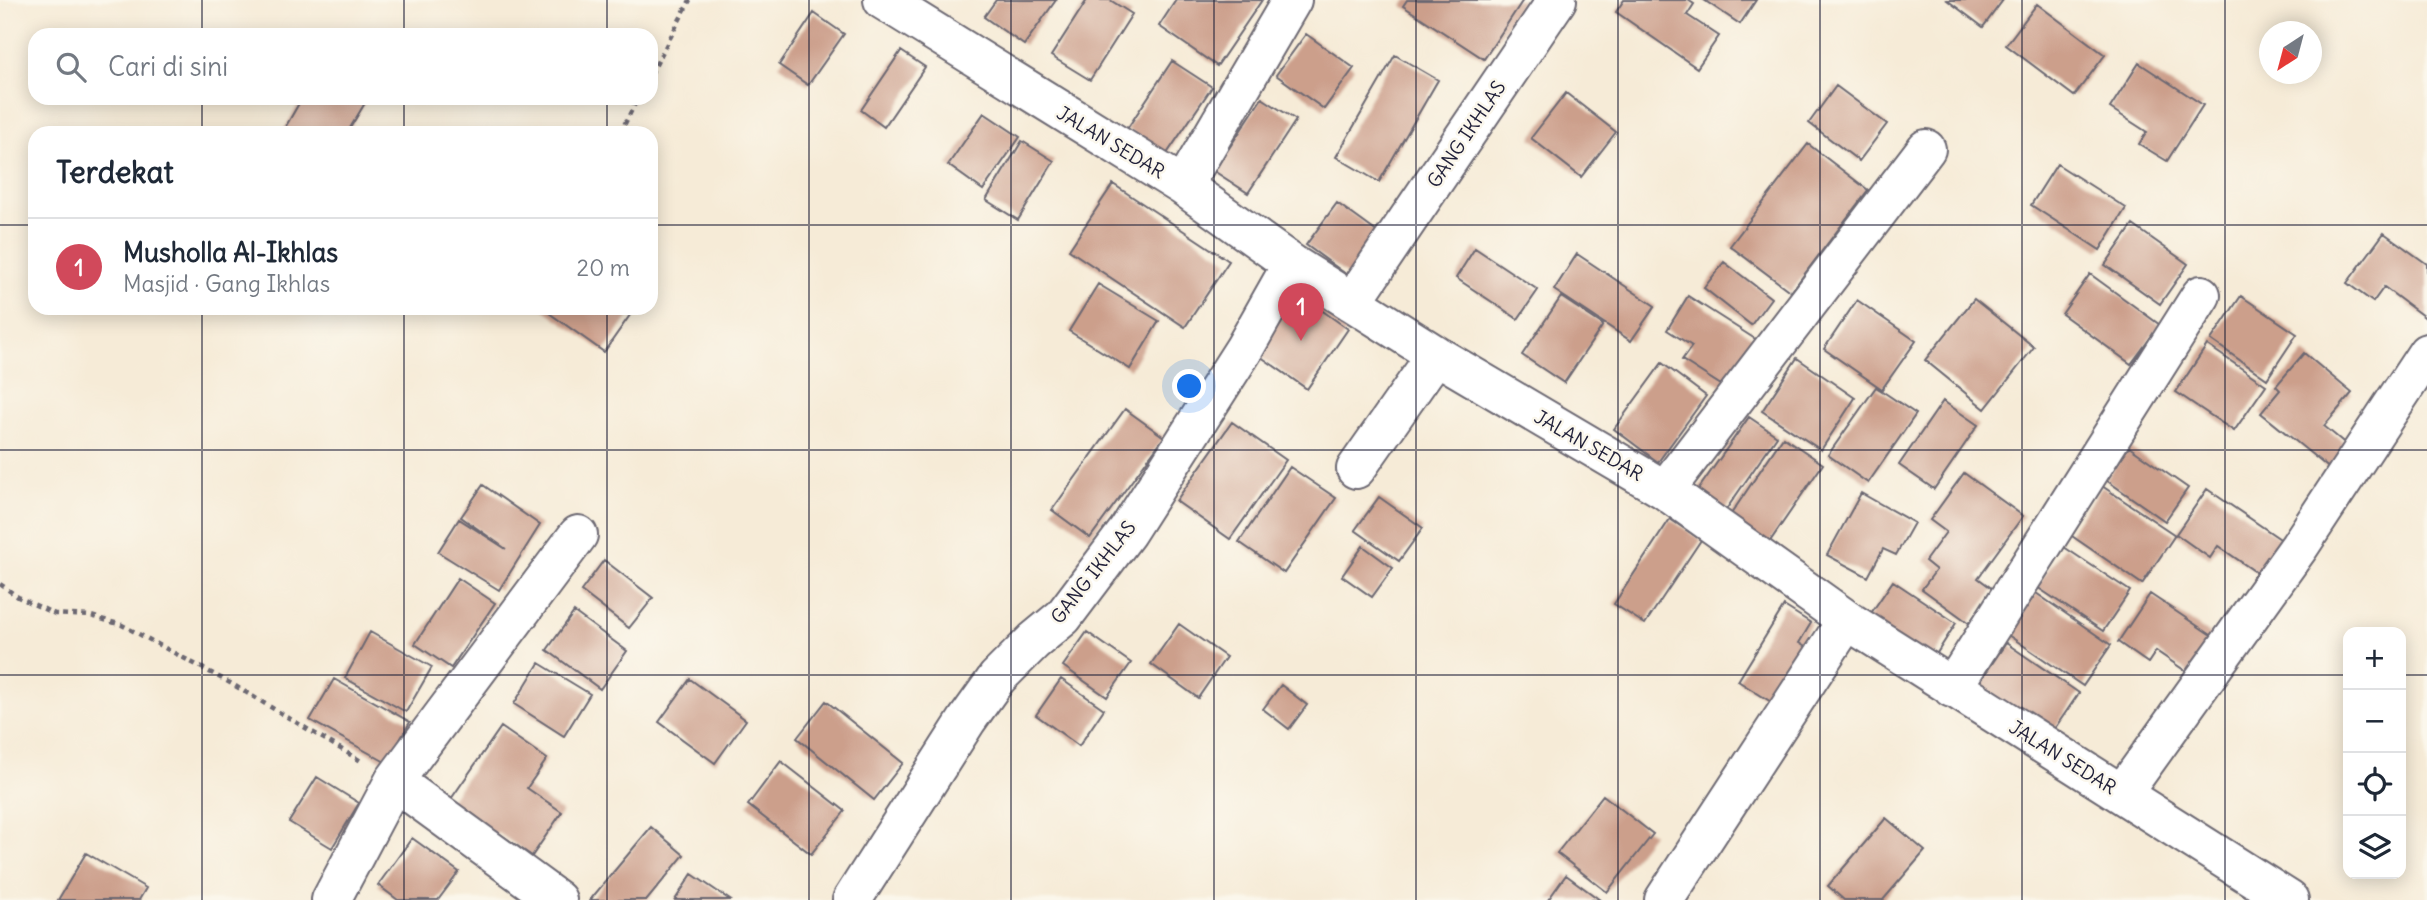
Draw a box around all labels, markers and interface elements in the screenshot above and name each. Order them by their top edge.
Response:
north arrow [2259,21,2322,84]
search box [28,28,658,105]
icon: search [52,48,90,86]
text: Cari di sini [108,50,228,83]
street label: GANG IKHLAS [1421,76,1511,192]
street label: JALAN SEDAR [1053,100,1169,184]
text: Terdekat [56,153,174,191]
text: Musholla Al-Ikhlas [123,236,338,269]
text: 1 [74,253,84,282]
text: 20 m [577,253,630,282]
text: Masjid · Gang Ikhlas [123,269,330,298]
pin: 1 [1278,283,1324,341]
your location [1172,369,1206,403]
street label: JALAN SEDAR [1530,404,1648,486]
street label: GANG IKHLAS [1045,516,1141,628]
map controls [2343,627,2406,879]
button: + [2343,627,2406,690]
button: − [2343,690,2406,753]
street label: JALAN SEDAR [2005,715,2121,799]
button: locate [2343,753,2406,816]
button: layers [2343,816,2406,879]

